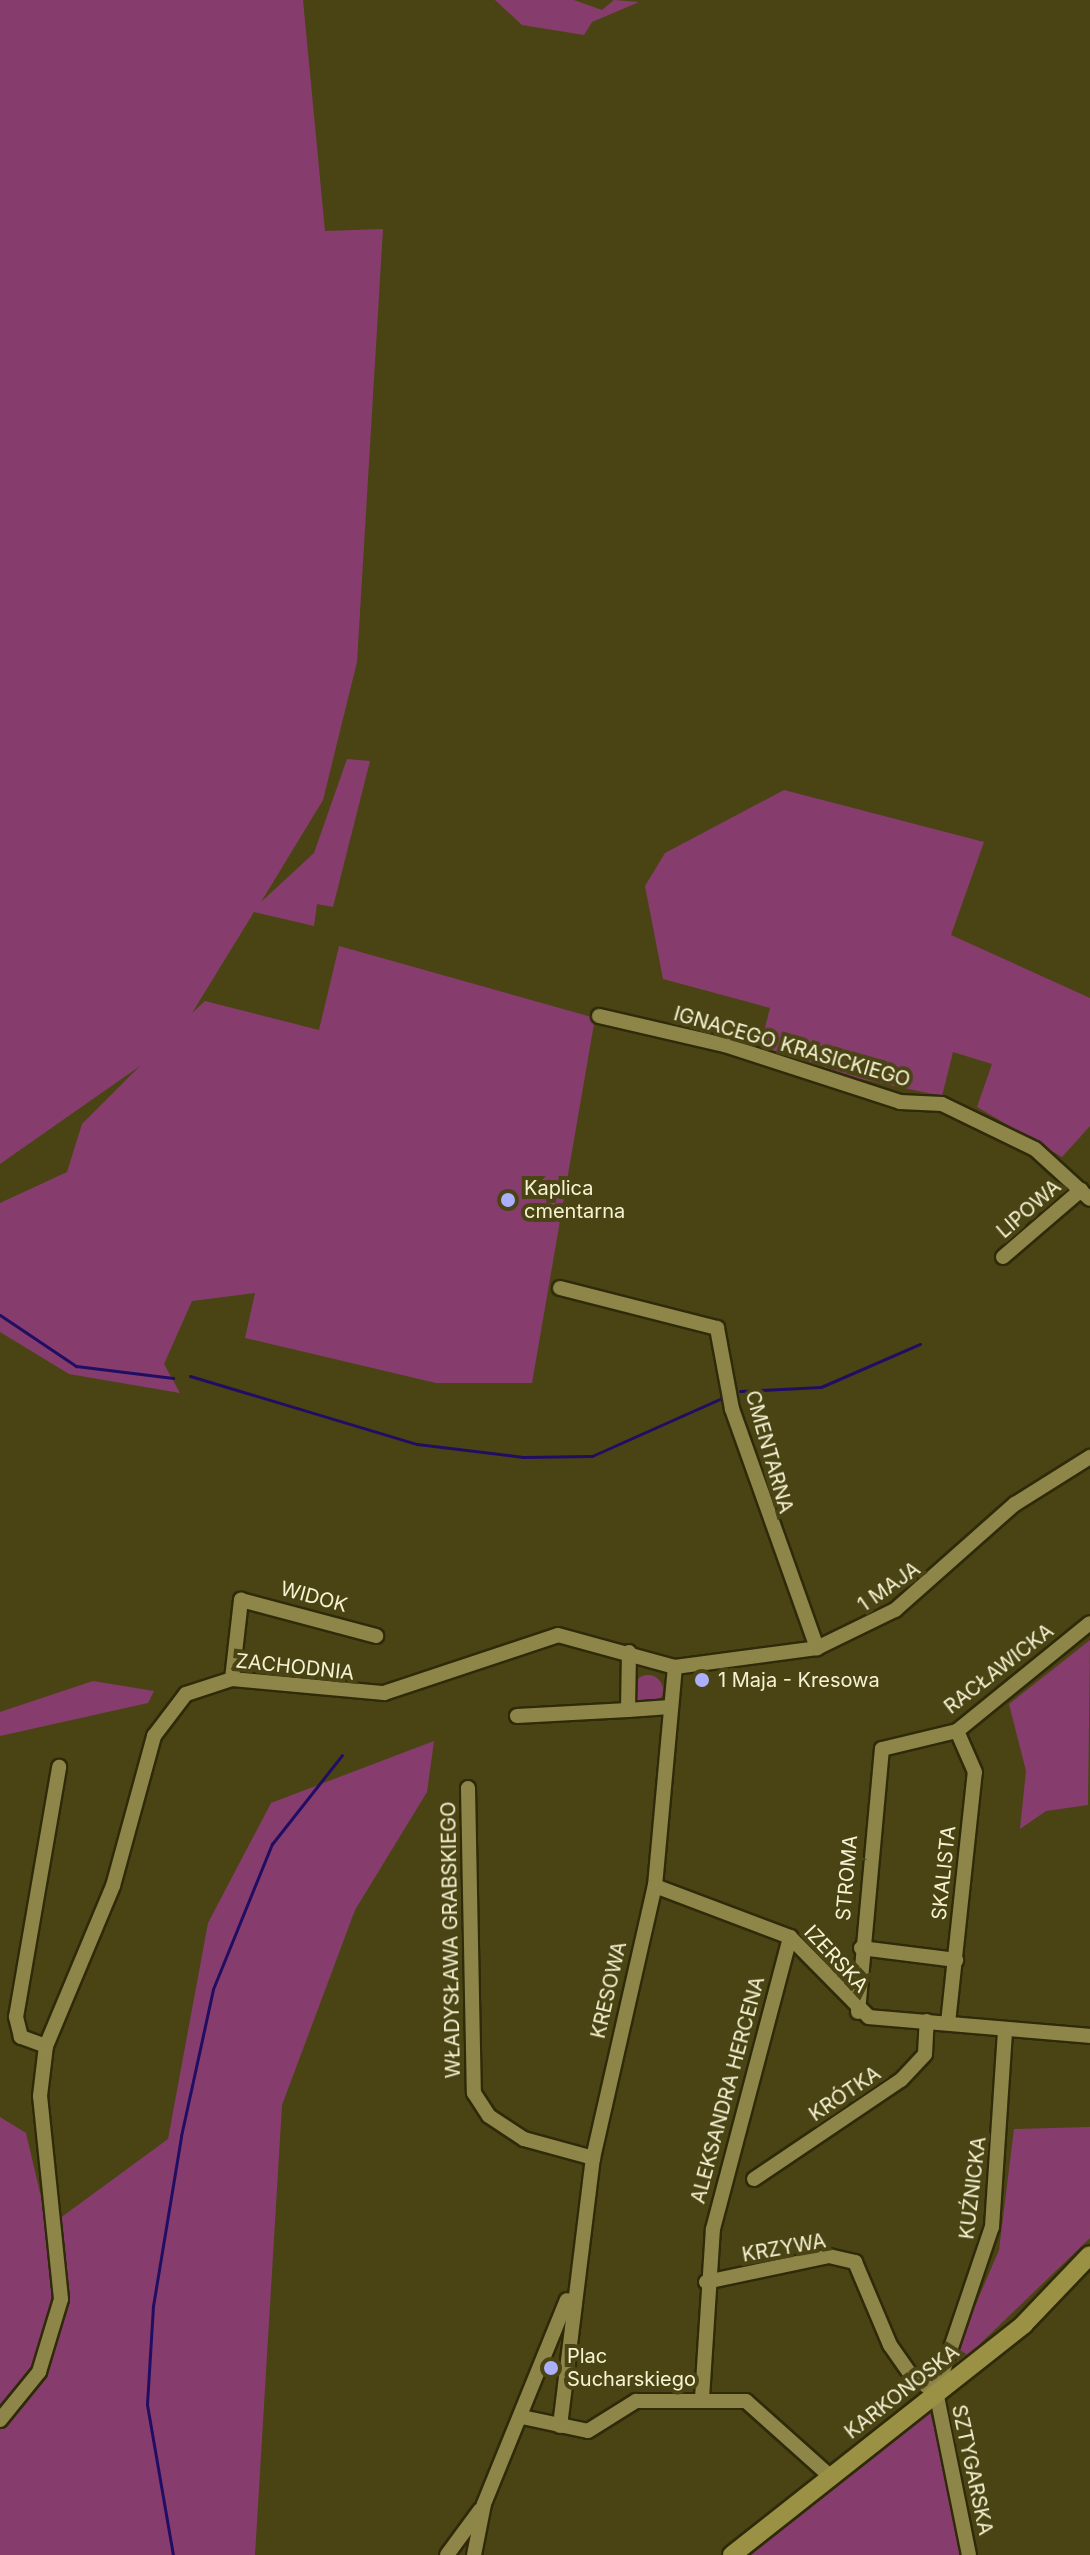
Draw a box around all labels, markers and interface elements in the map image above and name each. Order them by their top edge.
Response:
street label: IGNACEGO KRASICKIEGO [671,1002,913,1092]
street label: LIPOWA [992,1175,1066,1243]
place label: Kaplica cmentarna [524,1176,625,1223]
marker: Kaplica cmentarna [499,1191,517,1209]
street label: CMENTARNA [740,1388,798,1516]
street label: 1 MAJA [853,1557,925,1617]
street label: WIDOK [278,1577,350,1617]
street label: RACŁAWICKA [940,1619,1058,1719]
street label: ZACHODNIA [235,1649,355,1685]
place label: 1 Maja - Kresowa [718,1668,880,1692]
marker: 1 Maja - Kresowa [693,1671,711,1689]
street label: WŁADYSŁAWA GRABSKIEGO [437,1801,465,2079]
street label: SKALISTA [927,1825,961,1921]
street label: STROMA [831,1834,863,1922]
street label: IZERSKA [799,1920,873,1998]
street label: KRESOWA [586,1939,632,2041]
street label: ALEKSANDRA HERCENA [686,1974,770,2206]
street label: KRÓTKA [805,2061,885,2127]
street label: KUŹNICKA [955,2135,991,2241]
street label: KRZYWA [740,2229,828,2267]
street label: KARKONOSKA [840,2340,964,2444]
place label: Plac Sucharskiego [567,2344,696,2391]
marker: Plac Sucharskiego [542,2359,560,2377]
street label: SZTYGARSKA [946,2403,998,2537]

